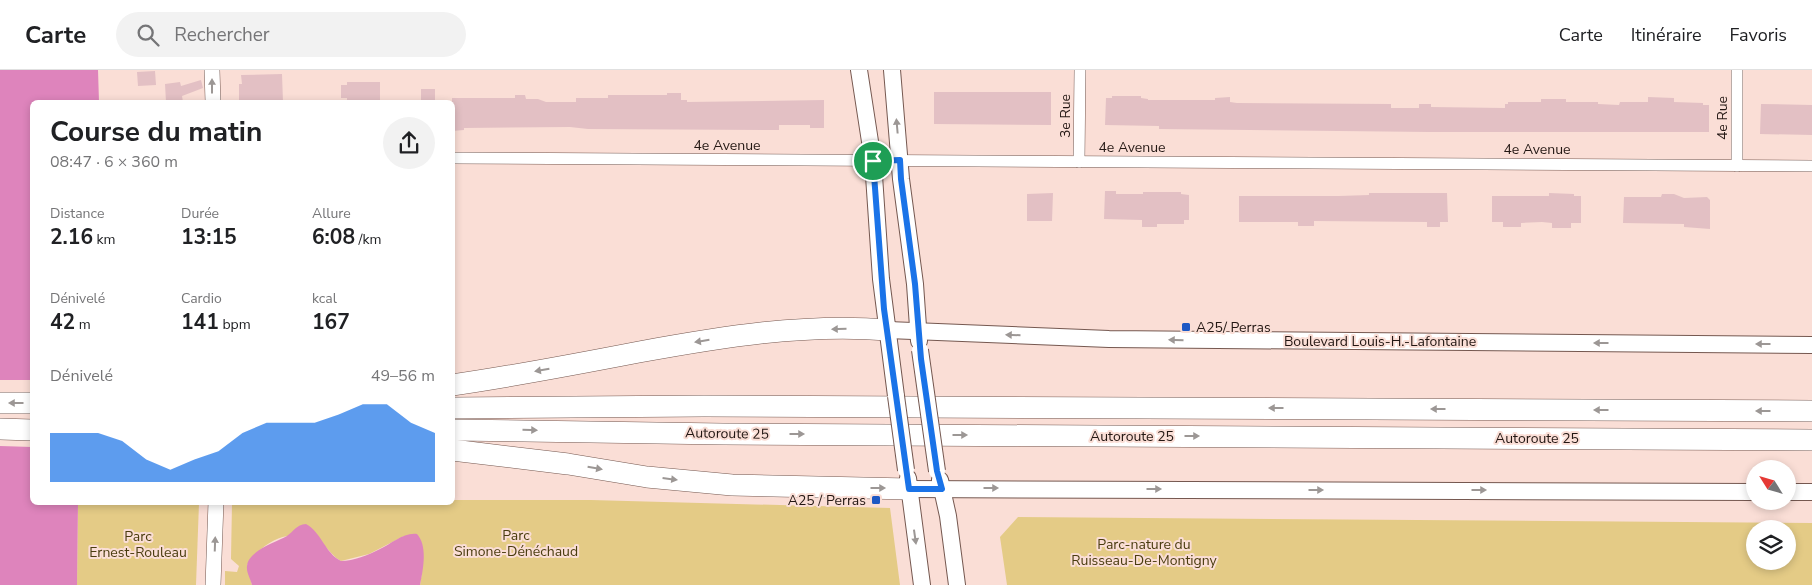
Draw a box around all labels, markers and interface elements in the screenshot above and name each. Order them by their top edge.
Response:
search box [116,12,466,57]
text: Carte [25,19,86,51]
icon: search [134,21,162,49]
text: Rechercher [174,22,270,48]
text: Carte [1559,23,1603,47]
text: Itinéraire [1631,23,1702,47]
text: Favoris [1730,23,1787,47]
one-way arrow [208,78,216,94]
street label: 3e Rue [1056,94,1075,138]
street label: 4e Rue [1713,96,1732,140]
text: Course du matin [50,113,262,151]
button: share [383,117,435,169]
one-way arrow [893,118,901,134]
street label: 4e Avenue [693,136,761,155]
street label: 4e Avenue [1098,138,1166,157]
pin [852,140,894,182]
street label: 4e Avenue [1503,140,1571,159]
icon: arrive [859,147,887,175]
text: 08:47 · 6 × 360 m [50,151,178,173]
text: Distance [50,204,104,223]
text: Durée [181,204,219,223]
text: Allure [312,204,351,223]
text: 2.16 [50,223,93,251]
text: 13:15 [181,223,237,251]
text: 6:08 [312,223,355,251]
text: km [93,230,116,249]
text: /km [355,230,382,249]
text: Dénivelé [50,289,105,308]
text: Cardio [181,289,222,308]
text: kcal [312,289,337,308]
text: 42 [50,308,75,336]
text: 141 [181,308,219,336]
text: 167 [312,308,350,336]
text: m [75,315,91,334]
text: bpm [219,315,251,334]
place label: A25/ Perras [1196,318,1271,337]
marker: A25/ Perras [1180,321,1192,333]
one-way arrow [831,325,847,333]
one-way arrow [1005,331,1021,339]
street label: Boulevard Louis-H.-Lafontaine [1284,332,1476,351]
one-way arrow [1168,336,1184,344]
one-way arrow [693,337,709,345]
one-way arrow [1593,339,1609,347]
one-way arrow [1755,340,1771,348]
text: Dénivelé [50,365,113,387]
text: 49–56 m [371,365,435,387]
one-way arrow [534,366,550,374]
one-way arrow [8,399,24,407]
one-way arrow [1268,404,1284,412]
one-way arrow [1430,405,1446,413]
one-way arrow [1593,406,1609,414]
one-way arrow [1755,407,1771,415]
street label: Autoroute 25 [685,423,769,444]
one-way arrow [522,426,538,434]
street label: Autoroute 25 [1090,427,1174,446]
street label: Autoroute 25 [1495,429,1579,448]
one-way arrow [789,430,805,438]
one-way arrow [952,431,968,439]
one-way arrow [1184,432,1200,440]
north arrow [1746,460,1796,510]
map controls [1746,460,1796,570]
one-way arrow [587,465,603,473]
one-way arrow [662,475,678,483]
one-way arrow [870,484,886,492]
one-way arrow [983,484,999,492]
one-way arrow [1146,485,1162,493]
one-way arrow [1308,486,1324,494]
one-way arrow [1471,487,1487,495]
place label: A25 / Perras [788,491,866,510]
marker: A25 / Perras [870,494,882,506]
button: layers [1746,520,1796,570]
park label: Parc Simone-Dénéchaud [454,526,578,561]
park label: Parc Ernest-Rouleau [89,527,187,562]
one-way arrow [911,529,919,545]
park label: Parc-nature du Ruisseau-De-Montigny [1071,535,1218,570]
one-way arrow [211,536,219,552]

